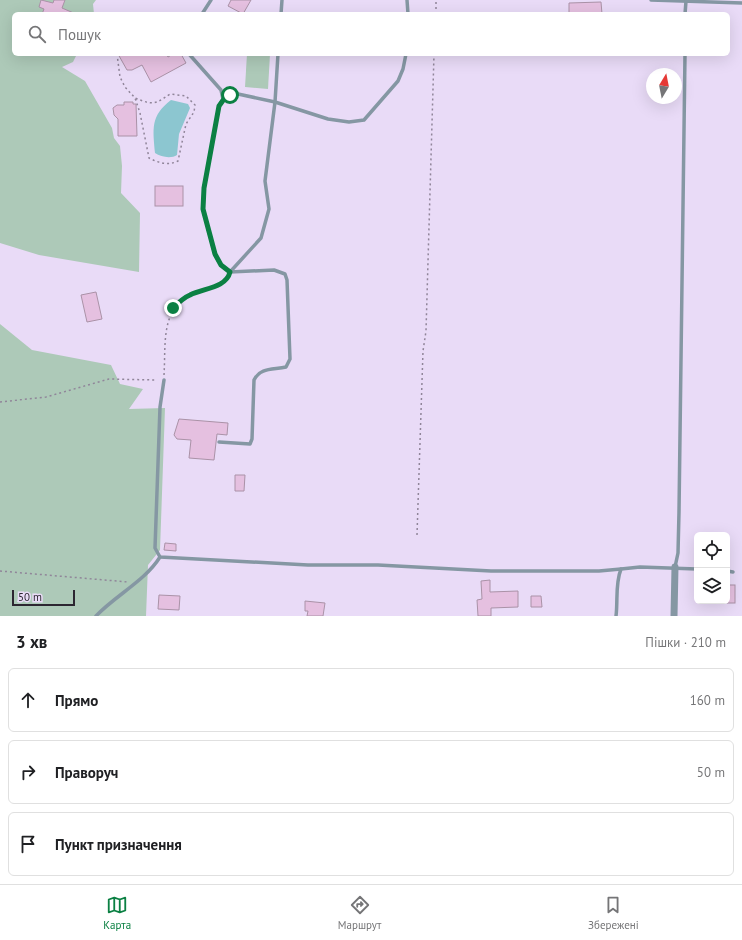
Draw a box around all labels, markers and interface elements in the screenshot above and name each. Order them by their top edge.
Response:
search box [12,12,730,56]
icon: search [26,23,48,45]
text: Пошук [58,25,101,44]
north arrow [646,68,682,104]
route start [221,86,239,104]
route end [164,299,182,317]
map controls [694,532,730,604]
button: locate [694,532,730,568]
button: layers [694,568,730,604]
scale bar [12,588,75,607]
text: 50 m [18,590,42,604]
text: 3 хв [16,631,47,653]
text: Пішки · 210 m [645,634,726,651]
icon: ahead [17,689,39,711]
text: Прямо [55,691,98,710]
text: 160 m [690,692,725,709]
icon: right [17,761,39,783]
text: Праворуч [55,763,118,782]
text: 50 m [697,764,725,781]
icon: arrive [17,833,39,855]
text: Пункт призначення [55,835,182,854]
tab: Карта [103,894,131,932]
tab: Маршрут [338,894,381,932]
tab: Збережені [588,894,639,932]

